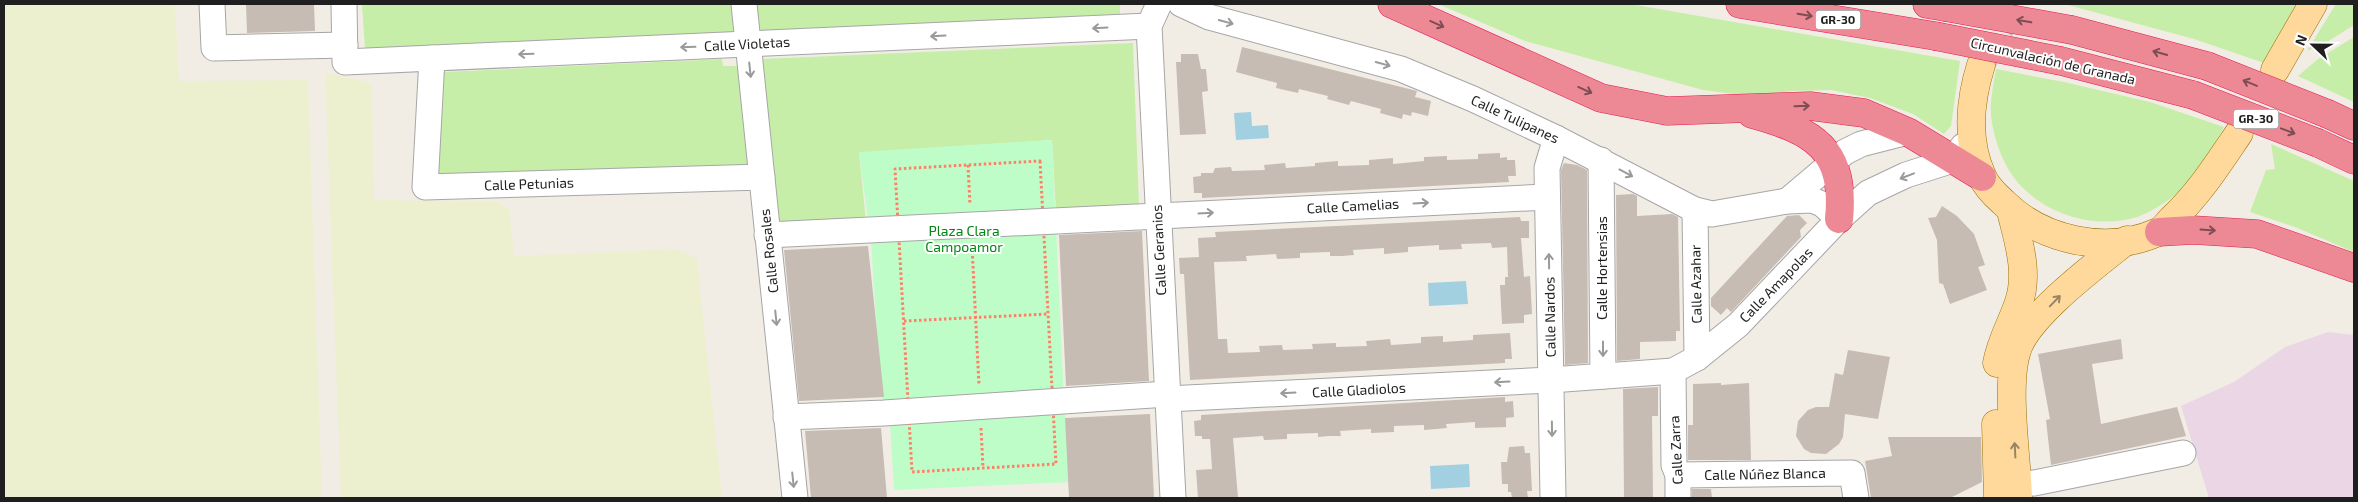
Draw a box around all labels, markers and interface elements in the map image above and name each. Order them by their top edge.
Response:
one-way arrow [1797,10,1813,20]
road number: GR-30 [1816,10,1860,30]
one-way arrow [2017,16,2033,25]
one-way arrow [1217,17,1233,27]
one-way arrow [1429,19,1444,29]
north arrow [2288,20,2338,70]
one-way arrow [1092,24,1108,33]
one-way arrow [930,31,946,40]
text: N [2291,32,2310,48]
street label: Calle Violetas [704,33,790,54]
street label: Circunvalación de Granada [1969,33,2137,88]
one-way arrow [680,42,696,52]
one-way arrow [2152,47,2168,57]
one-way arrow [518,49,534,59]
one-way arrow [1374,60,1390,69]
one-way arrow [745,61,755,77]
one-way arrow [2243,78,2258,88]
one-way arrow [1577,86,1592,96]
street label: Calle Tulipanes [1468,91,1562,146]
one-way arrow [1794,102,1810,111]
road number: GR-30 [2234,110,2278,128]
one-way arrow [2280,127,2295,137]
one-way arrow [1619,169,1633,179]
one-way arrow [1900,172,1915,181]
street label: Calle Petunias [484,173,574,194]
street label: Calle Camelias [1306,195,1400,216]
one-way arrow [1413,199,1429,208]
street label: Calle Geranios [1148,204,1169,296]
street label: Calle Rosales [756,208,781,294]
one-way arrow [1198,209,1214,218]
street label: Calle Hortensias [1593,216,1610,320]
park label: Plaza Clara Campoamor [925,222,1003,255]
one-way arrow [2199,226,2215,235]
street label: Calle Azahar [1686,244,1705,324]
street label: Calle Amapolas [1735,244,1816,326]
one-way arrow [1544,253,1554,270]
street label: Calle Nardos [1540,276,1559,358]
one-way arrow [2049,295,2061,308]
one-way arrow [771,310,781,326]
one-way arrow [1598,340,1608,357]
one-way arrow [1495,378,1511,387]
street label: Calle Gladiolos [1312,379,1406,400]
one-way arrow [1280,389,1296,398]
street label: Calle Zarra [1665,415,1686,485]
one-way arrow [1547,420,1557,436]
one-way arrow [2011,442,2020,458]
street label: Calle Núñez Blanca [1704,464,1826,483]
one-way arrow [788,472,798,488]

